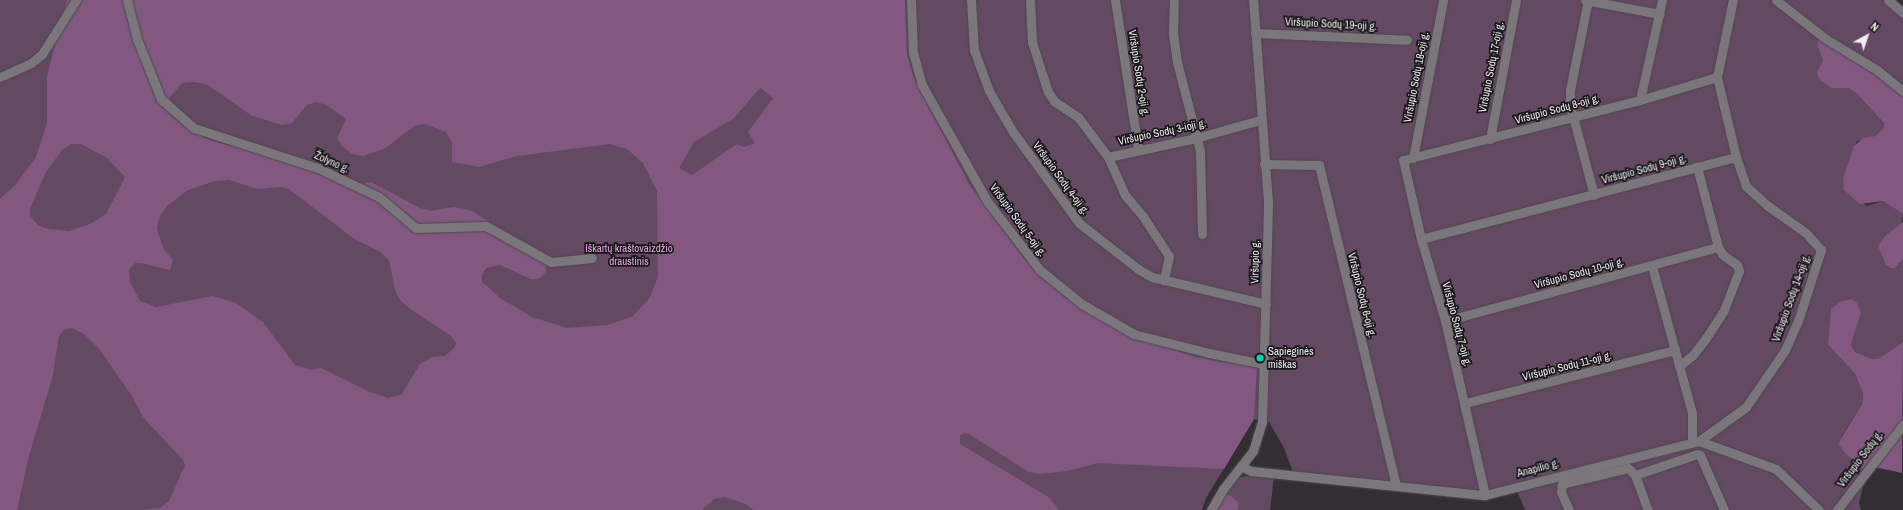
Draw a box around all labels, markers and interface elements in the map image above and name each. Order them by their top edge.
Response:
street label: Viršupio Sodų 19-oji g. [1285,15,1377,33]
north arrow [1847,16,1887,56]
text: N [1868,19,1882,34]
street label: Viršupio Sodų 17-oji g. [1476,21,1506,113]
street label: Viršupio Sodų 2-oji g. [1126,29,1152,117]
street label: Viršupio Sodų 18-oji g. [1401,31,1431,123]
street label: Viršupio Sodų 8-oji g. [1513,91,1601,127]
street label: Viršupio Sodų 3-ioji g. [1117,116,1207,148]
street label: Viršupio Sodų 4-oji g. [1030,139,1092,217]
street label: Žolyno g. [312,148,352,176]
street label: Viršupio Sodų 9-oji g. [1600,151,1688,187]
street label: Viršupio Sodų 5-oji g. [987,181,1049,259]
street label: Viršupio g. [1248,240,1262,284]
park label: Iškartų kraštovaizdžio draustinis [585,242,673,268]
street label: Viršupio Sodų 6-oji g. [1345,251,1379,339]
street label: Viršupio Sodų 14-oji g. [1769,252,1813,344]
street label: Viršupio Sodų 10-oji g. [1533,255,1625,291]
street label: Viršupio Sodų 7-oji g. [1439,280,1475,368]
place label: Sapieginės miškas [1268,345,1314,371]
street label: Viršupio Sodų 11-oji g. [1521,349,1613,383]
marker: Sapieginės miškas [1255,353,1265,363]
street label: Viršupio Sodų g. [1835,428,1885,490]
street label: Anapilio g. [1515,456,1561,480]

